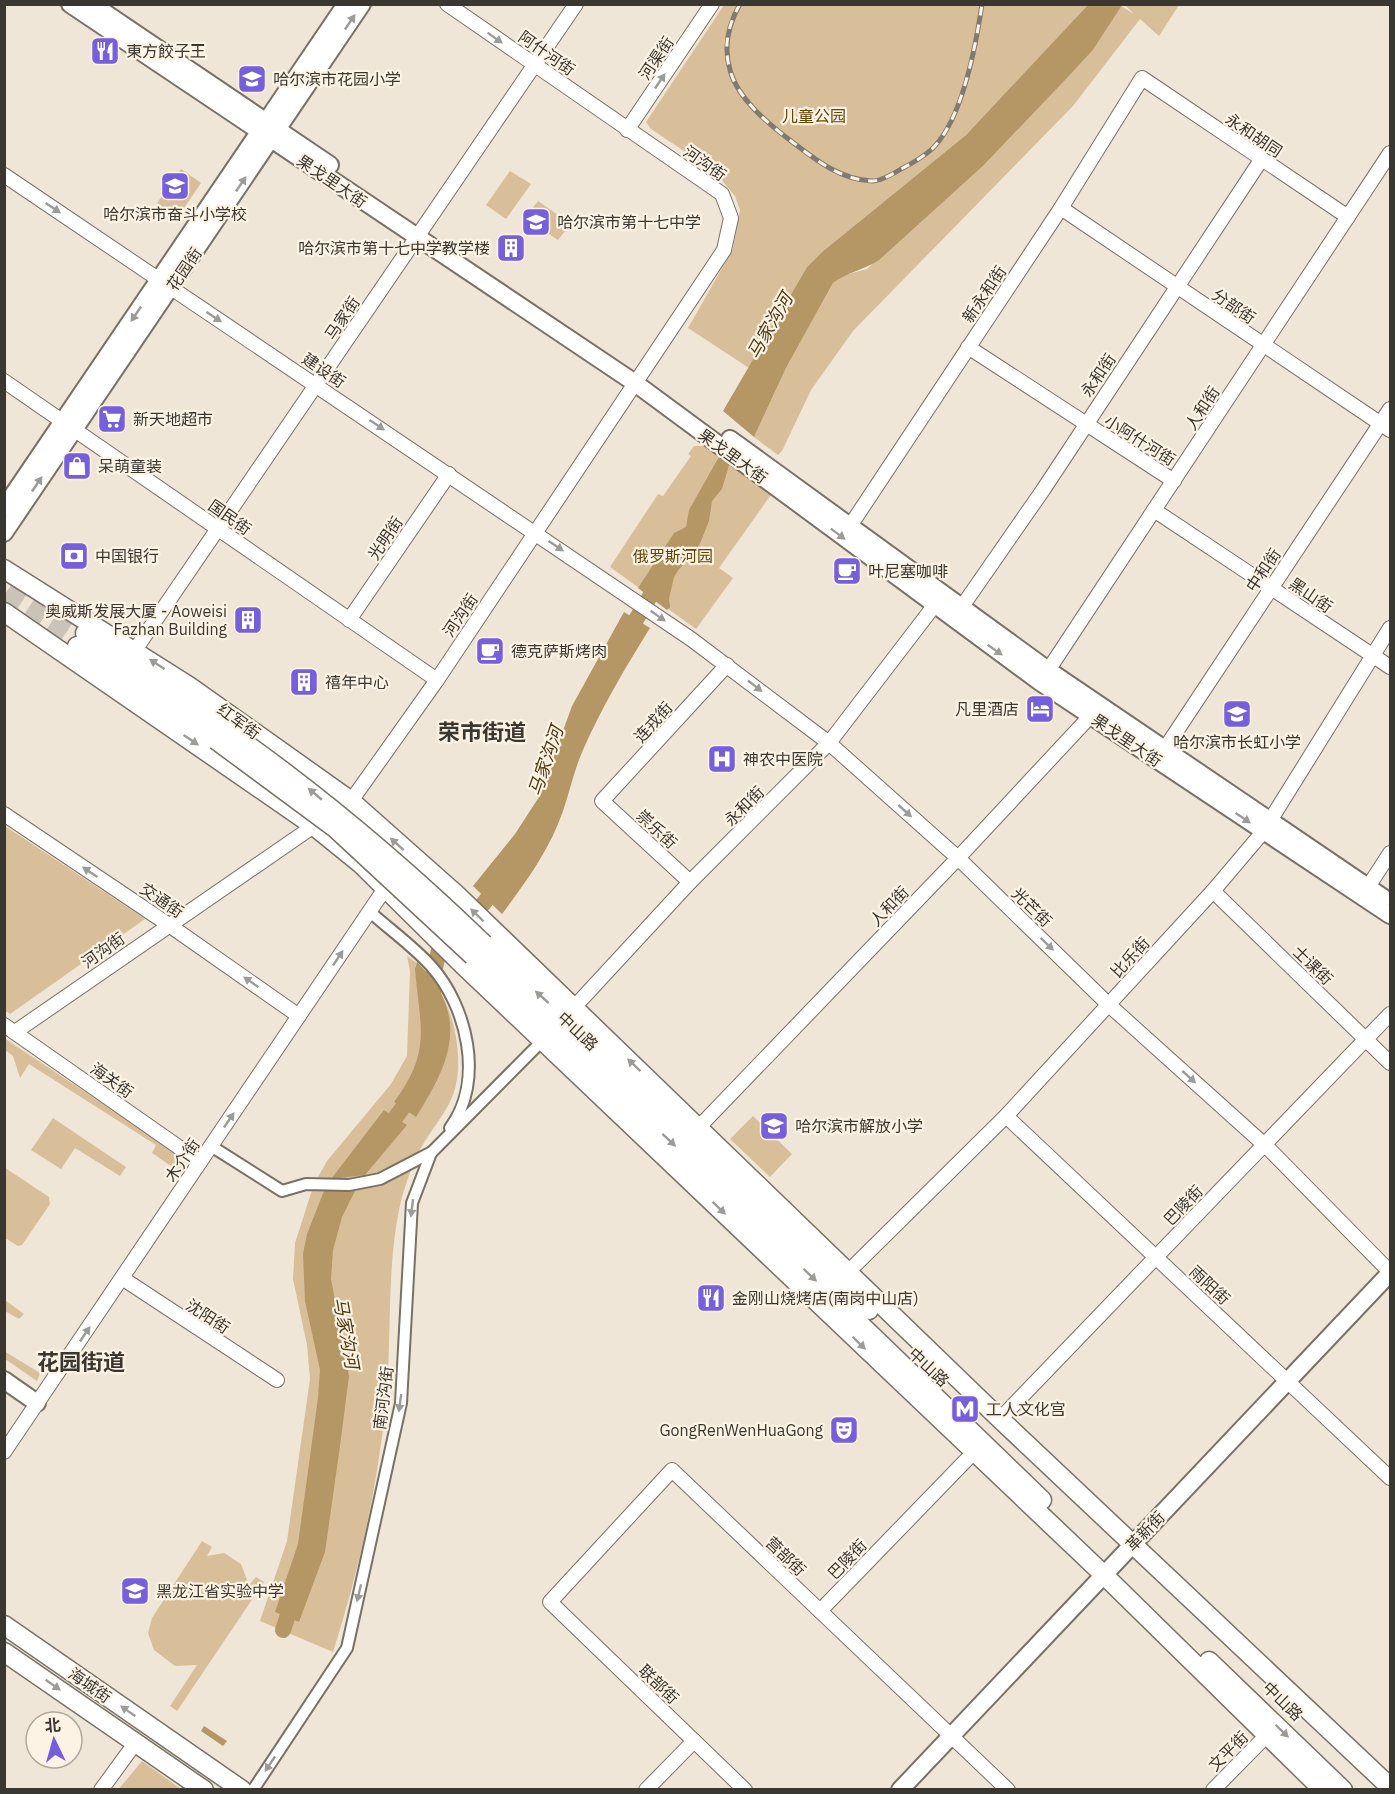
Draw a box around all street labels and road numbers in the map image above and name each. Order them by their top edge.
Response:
street label: 阿什河街 [515,26,579,80]
street label: 河渠街 [634,33,678,83]
street label: 永和胡同 [1222,109,1286,161]
street label: 河沟街 [680,141,730,185]
street label: 果戈里大街 [293,150,371,212]
street label: 花园街 [162,244,206,294]
street label: 新永和街 [958,262,1010,326]
street label: 分部街 [1209,284,1259,328]
street label: 马家街 [320,293,364,343]
street label: 建设街 [299,348,349,392]
street label: 永和街 [1076,350,1120,400]
street label: 人和街 [1181,382,1223,434]
street label: 小阿什河街 [1101,410,1179,470]
street label: 果戈里大街 [695,424,771,488]
street label: 国民街 [205,495,255,539]
street label: 光明街 [363,513,407,563]
street label: 中和街 [1241,545,1285,595]
street label: 黑山街 [1286,573,1336,617]
street label: 河沟街 [438,590,482,640]
street label: 连戎街 [630,697,676,747]
street label: 红军街 [214,699,264,743]
street label: 果戈里大街 [1088,709,1166,771]
street label: 永和街 [720,782,768,830]
street label: 崇乐街 [633,805,681,853]
street label: 交通街 [137,878,187,922]
street label: 人和街 [865,882,913,930]
street label: 光芒街 [1008,883,1056,931]
street label: 河沟街 [78,928,128,972]
street label: 比乐街 [1106,933,1154,981]
street label: 士课街 [1289,941,1337,989]
street label: 中山路 [554,1007,602,1055]
street label: 海关街 [87,1058,137,1102]
street label: 木介街 [160,1135,204,1185]
street label: 巴陵街 [1159,1181,1207,1229]
street label: 雨阳街 [1186,1261,1234,1309]
street label: 沈阳街 [182,1295,234,1337]
street label: 中山路 [905,1343,953,1391]
street label: 南河沟街 [369,1365,397,1431]
street label: 革新街 [1121,1507,1169,1555]
street label: 营部街 [762,1532,810,1580]
street label: 巴陵街 [823,1535,871,1583]
street label: 联部街 [635,1660,683,1708]
street label: 海城街 [65,1663,115,1707]
street label: 中山路 [1259,1677,1307,1725]
street label: 文平街 [1204,1727,1252,1775]

